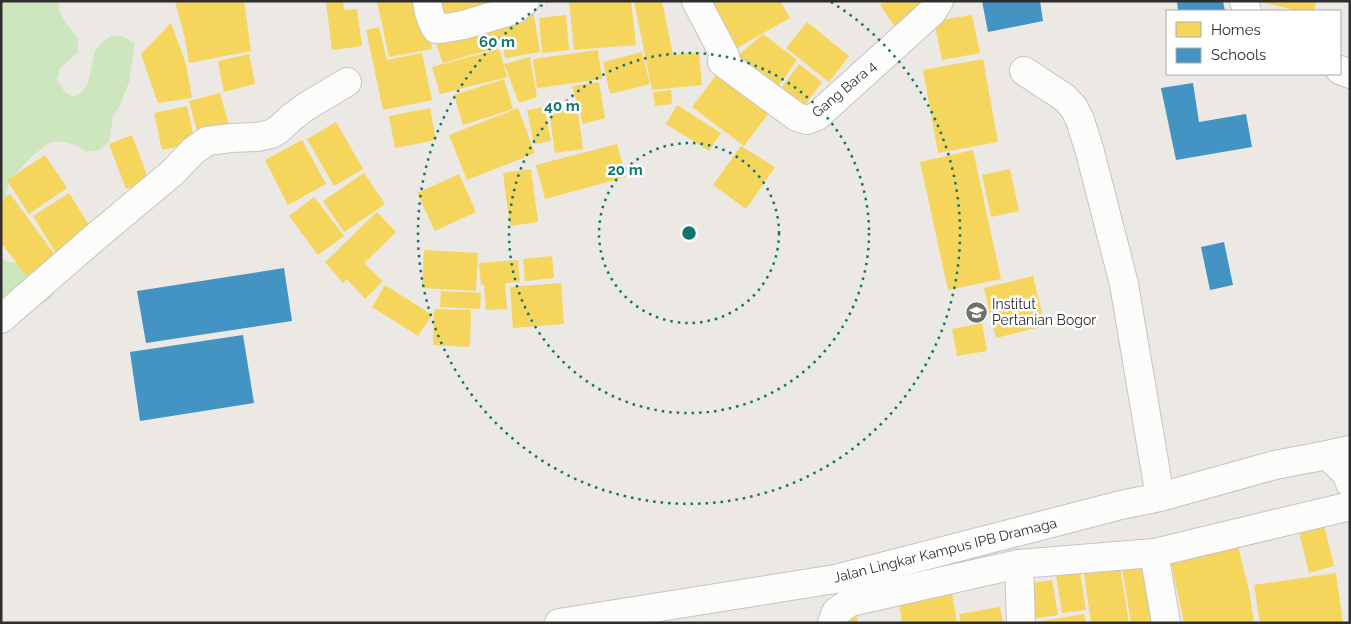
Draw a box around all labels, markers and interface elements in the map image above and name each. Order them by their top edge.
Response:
legend [1166,10,1341,75]
text: Homes [1211,21,1261,39]
text: 60 m [479,33,515,51]
text: Schools [1211,46,1266,64]
street label: Gang Bara 4 [809,57,880,120]
text: 40 m [544,97,580,115]
text: 20 m [607,161,643,179]
centre of rings [680,224,698,242]
place label: Institut Pertanian Bogor [992,296,1096,328]
school or university icon: Institut Pertanian Bogor [964,300,988,324]
street label: Jalan Lingkar Kampus IPB Dramaga [832,514,1058,586]

